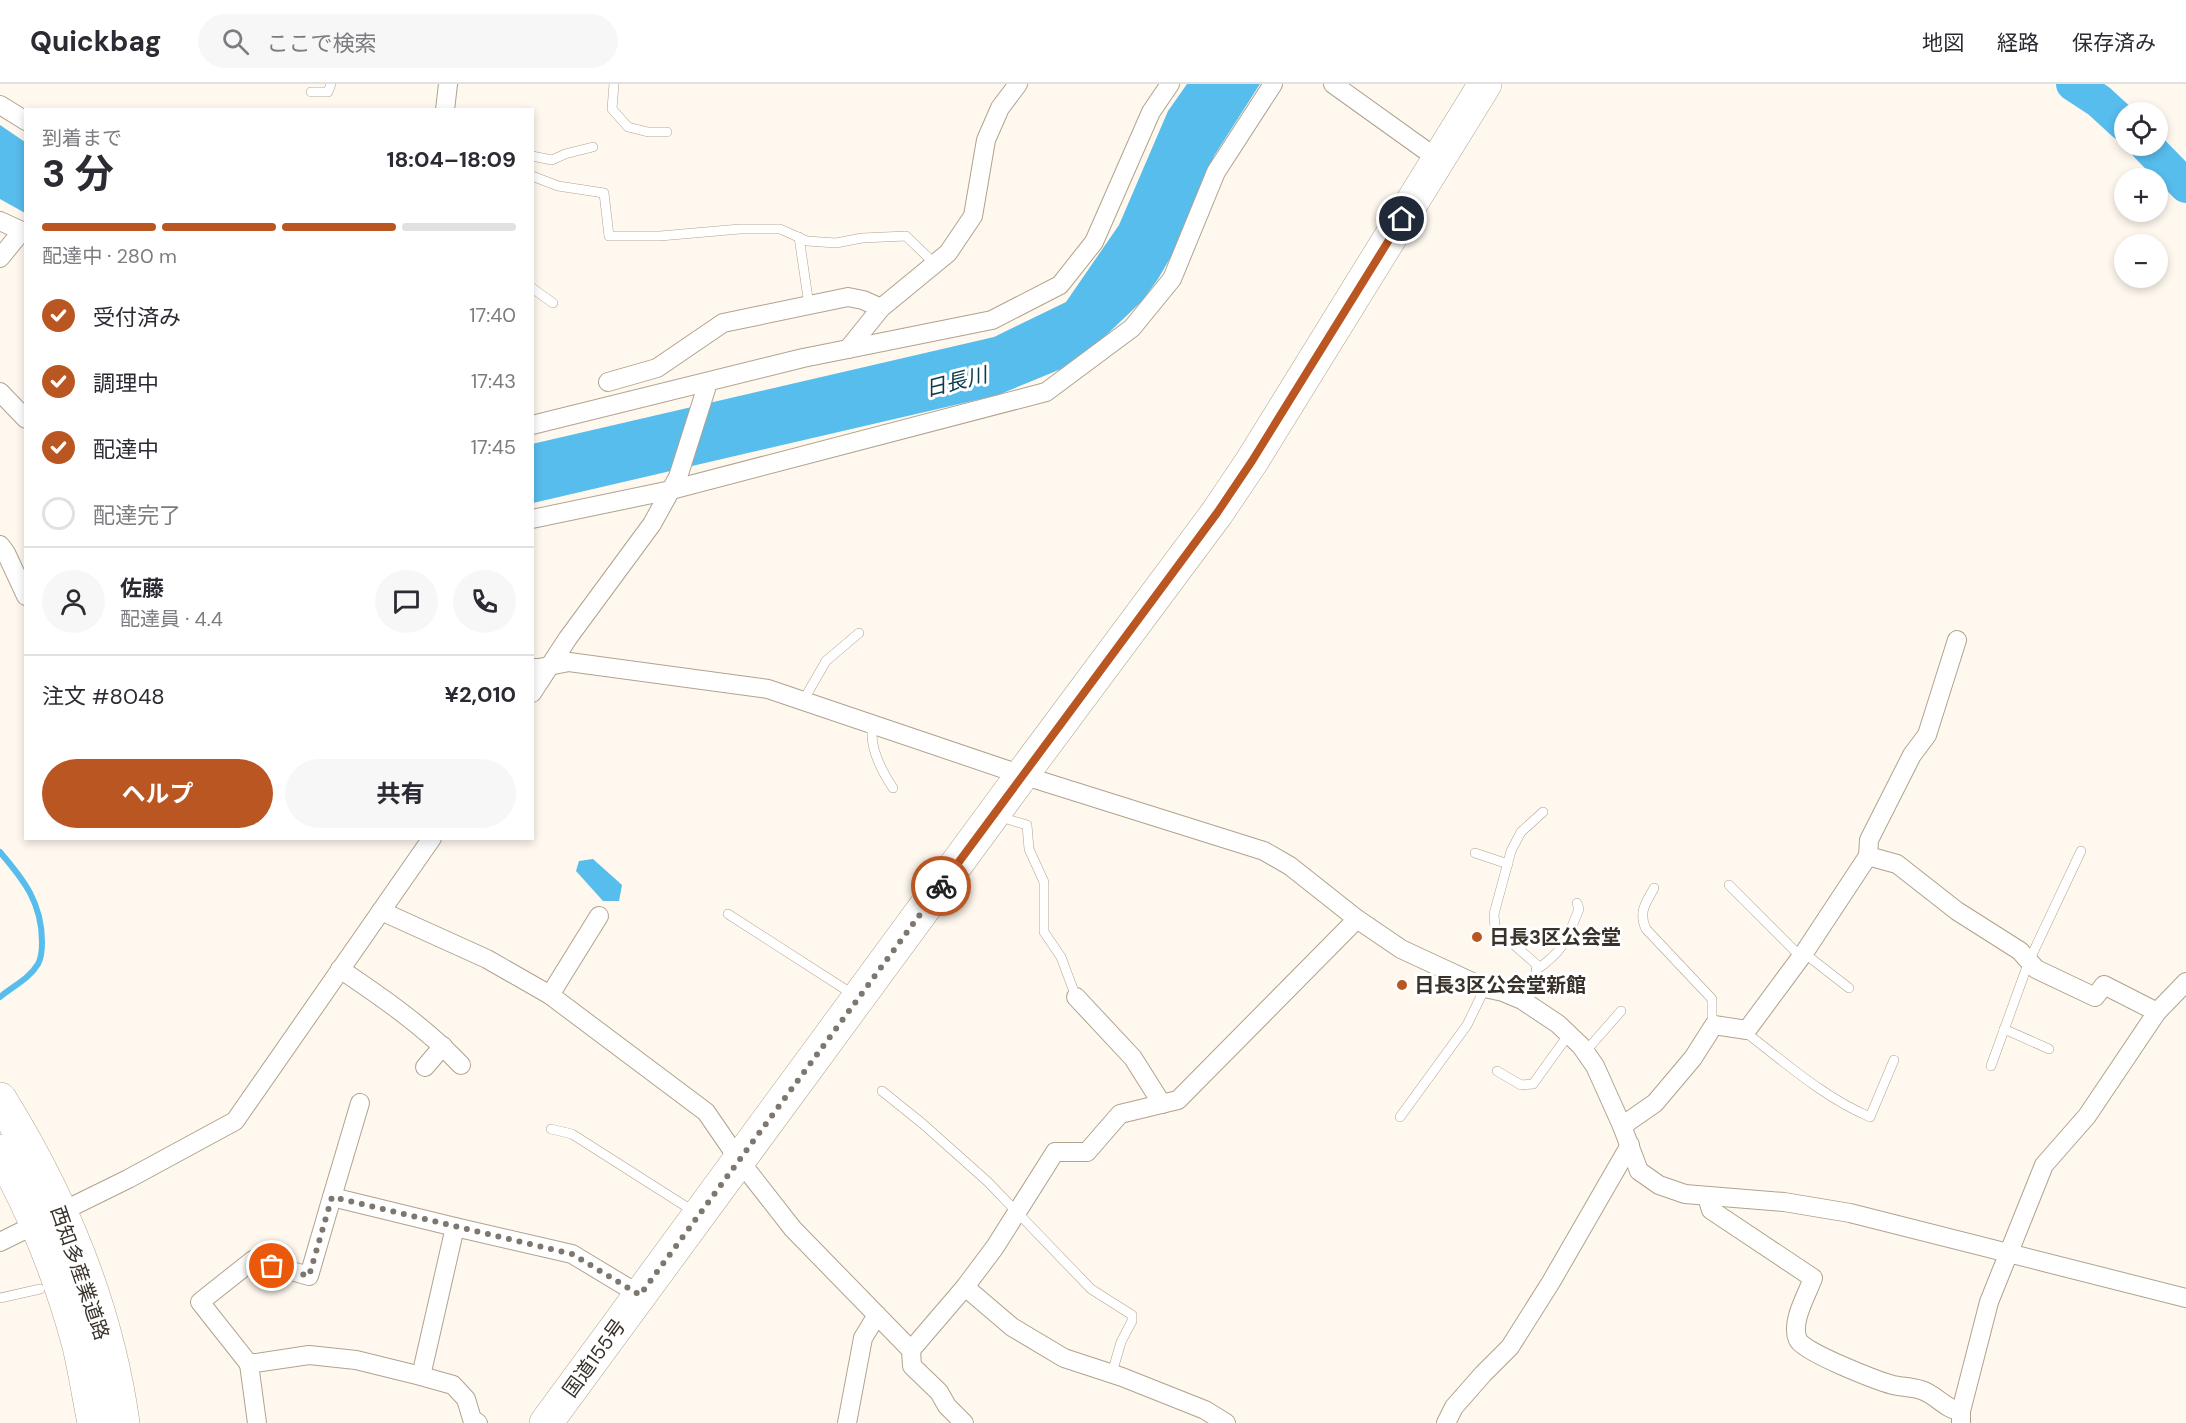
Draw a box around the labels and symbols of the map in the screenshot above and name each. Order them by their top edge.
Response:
pin [1376,193,1427,244]
water label: 日長川 [922,360,992,403]
courier [911,856,971,916]
place label: 日長3区公会堂 [1489,924,1621,950]
marker: 日長3区公会堂 [1470,930,1484,944]
place label: 日長3区公会堂新館 [1414,972,1586,998]
marker: 日長3区公会堂新館 [1395,978,1409,992]
street label: 西知多産業道路 [45,1203,115,1343]
pin [246,1240,297,1291]
street label: 国道155号 [557,1314,631,1402]

